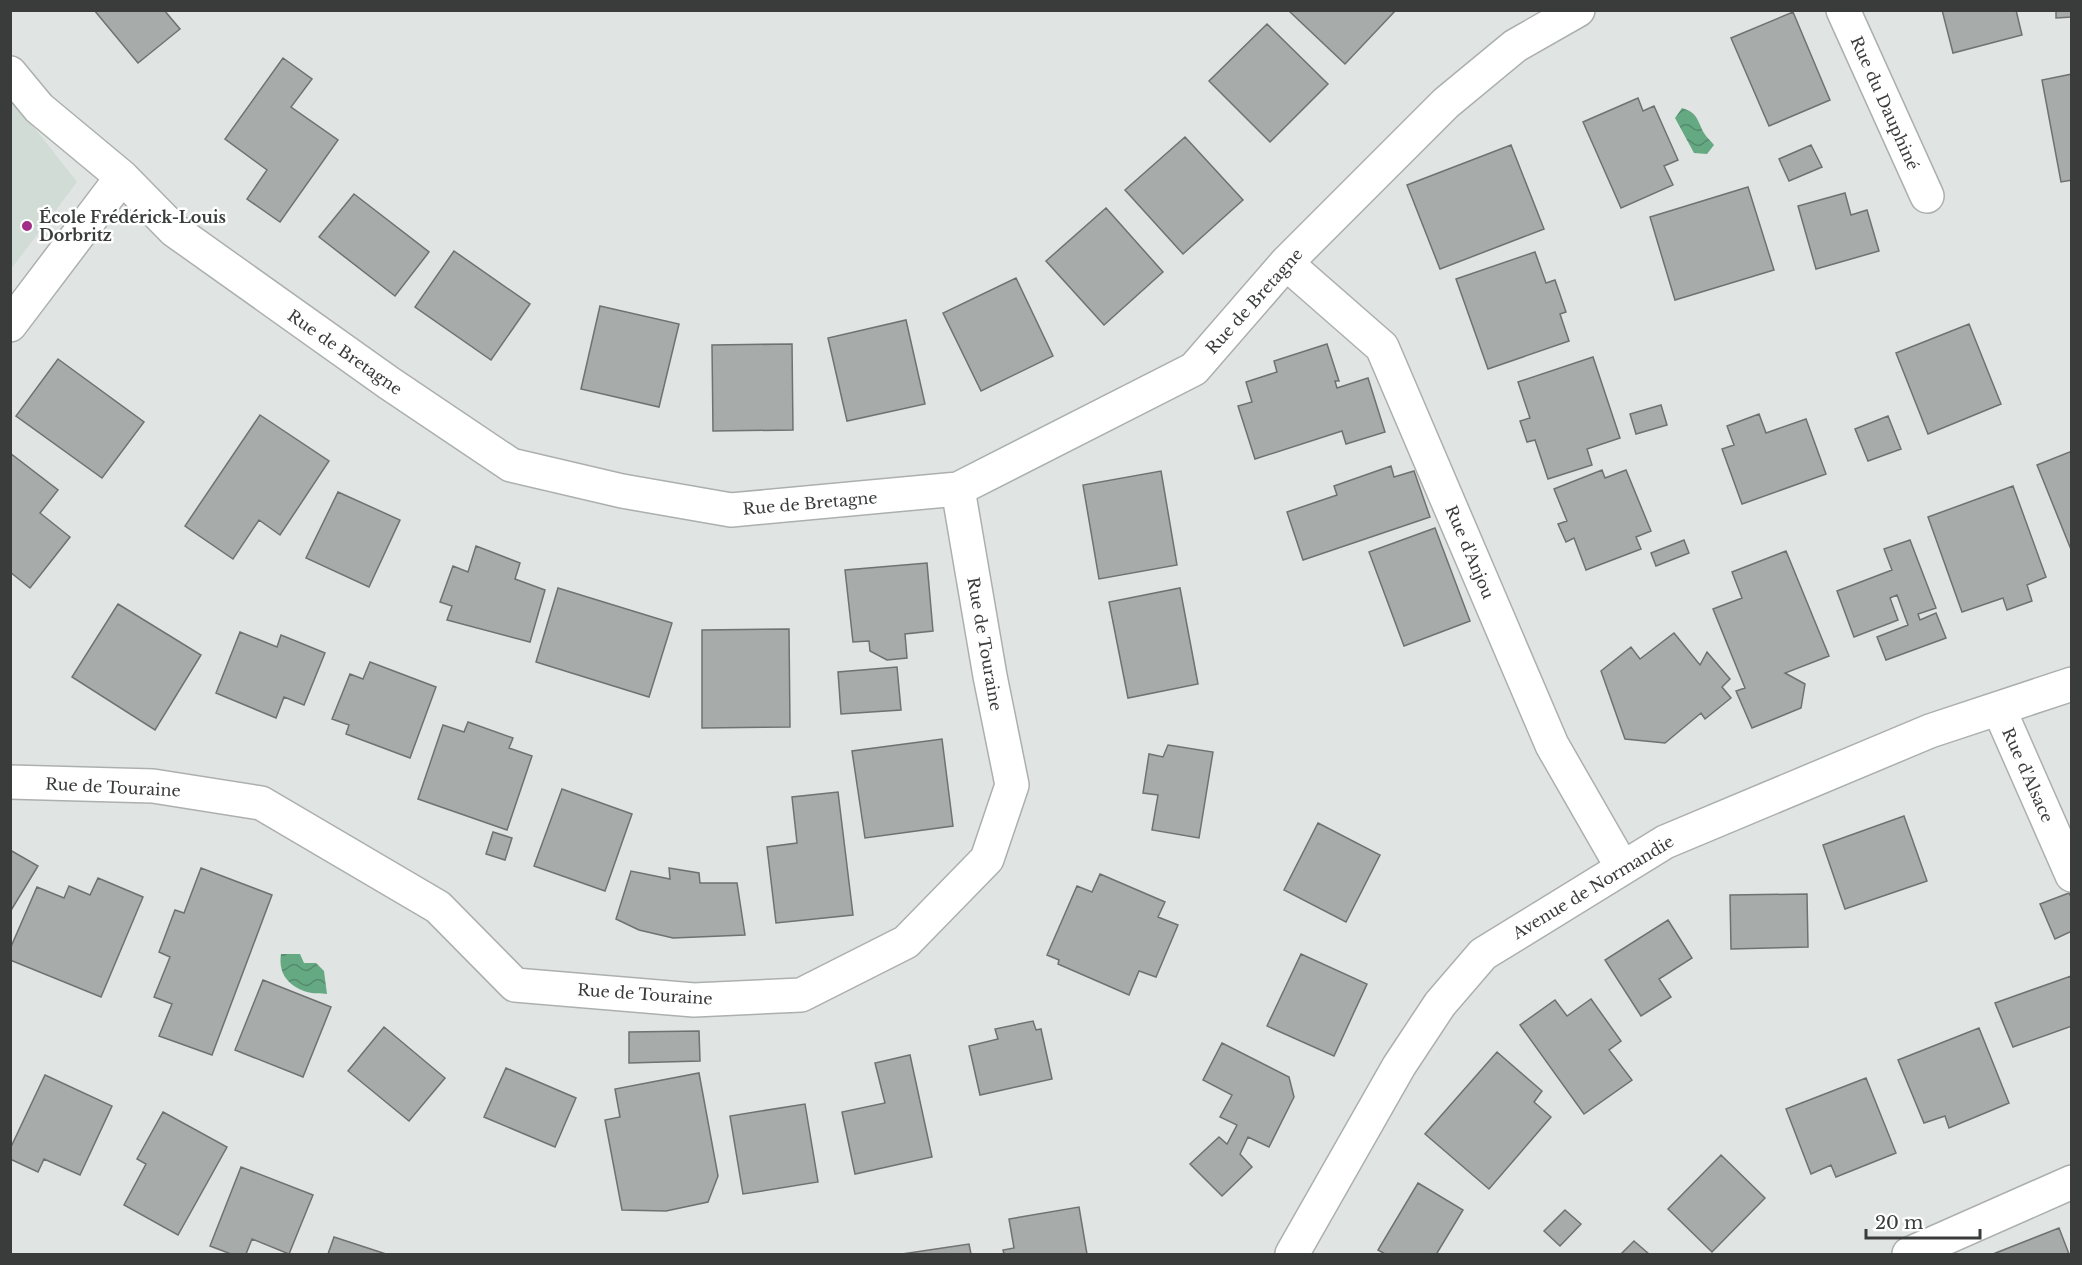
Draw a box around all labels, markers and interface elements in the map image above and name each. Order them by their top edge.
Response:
street label: Rue du Dauphiné [1847,33,1923,173]
place label: École Frédérick-Louis Dorbritz [39,207,226,245]
marker: École Frédérick-Louis Dorbritz [20,219,34,233]
street label: Rue de Bretagne [1201,244,1307,358]
street label: Rue de Bretagne [284,305,406,399]
street label: Rue de Bretagne [742,487,878,519]
street label: Rue d'Anjou [1441,502,1499,602]
street label: Rue de Touraine [963,576,1007,712]
street label: Rue d'Alsace [1998,725,2058,825]
street label: Rue de Touraine [45,773,181,801]
street label: Avenue de Normandie [1508,831,1677,944]
street label: Rue de Touraine [577,979,713,1009]
scale bar [1866,1202,1980,1240]
text: 20 m [1875,1212,1923,1234]

